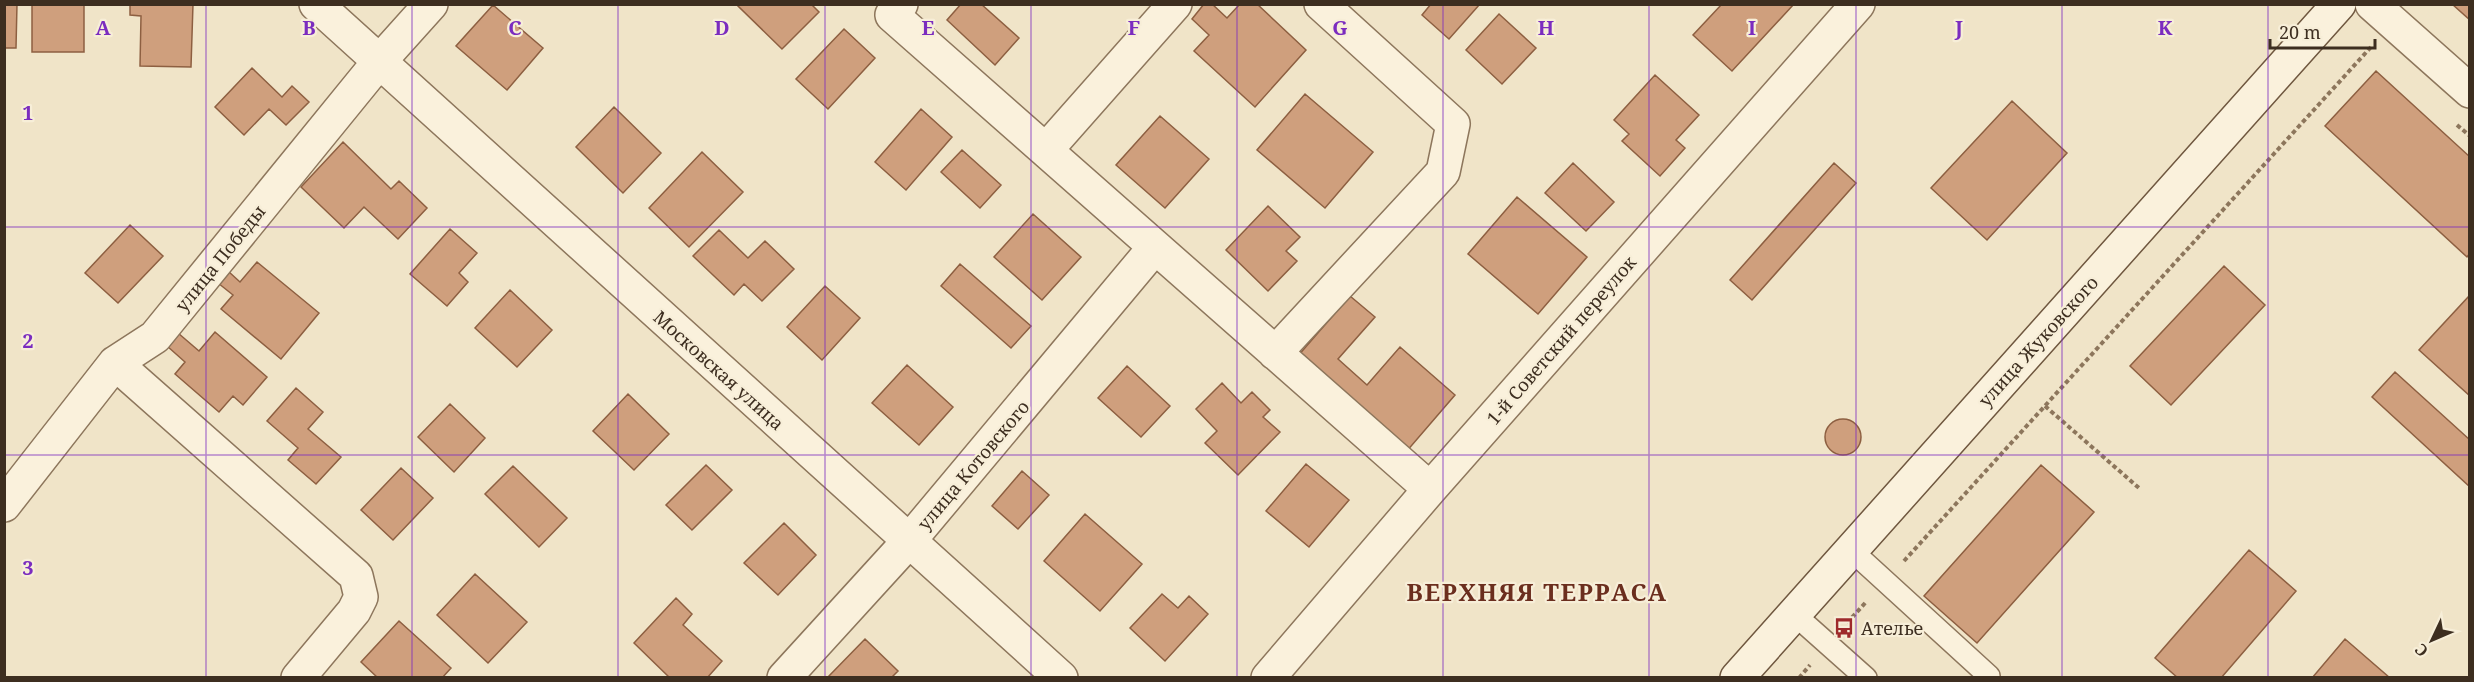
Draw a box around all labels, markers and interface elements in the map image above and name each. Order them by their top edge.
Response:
scale bar [2270,12,2375,50]
text: A [95,14,111,41]
text: B [302,14,316,41]
text: C [508,14,522,41]
text: D [714,14,730,41]
text: E [921,14,935,41]
text: F [1128,14,1140,41]
text: G [1332,14,1348,41]
text: H [1538,14,1554,41]
text: I [1748,14,1756,41]
text: J [1954,14,1963,41]
text: K [2158,14,2173,41]
text: 20 m [2279,20,2321,44]
text: 1 [22,99,34,126]
street label: улица Победы [170,199,271,316]
street label: 1-й Советский переулок [1481,250,1641,430]
street label: улица Жуковского [1973,271,2103,411]
street label: Московская улица [649,305,789,435]
text: 2 [22,327,34,354]
street label: улица Котовского [912,395,1034,535]
text: 3 [22,554,34,581]
district label: ВЕРХНЯЯ ТЕРРАСА [1406,575,1668,608]
north arrow [2402,610,2462,670]
bus stop icon: Ателье [1832,616,1856,640]
place label: Ателье [1861,616,1923,640]
text: С [2410,639,2433,662]

